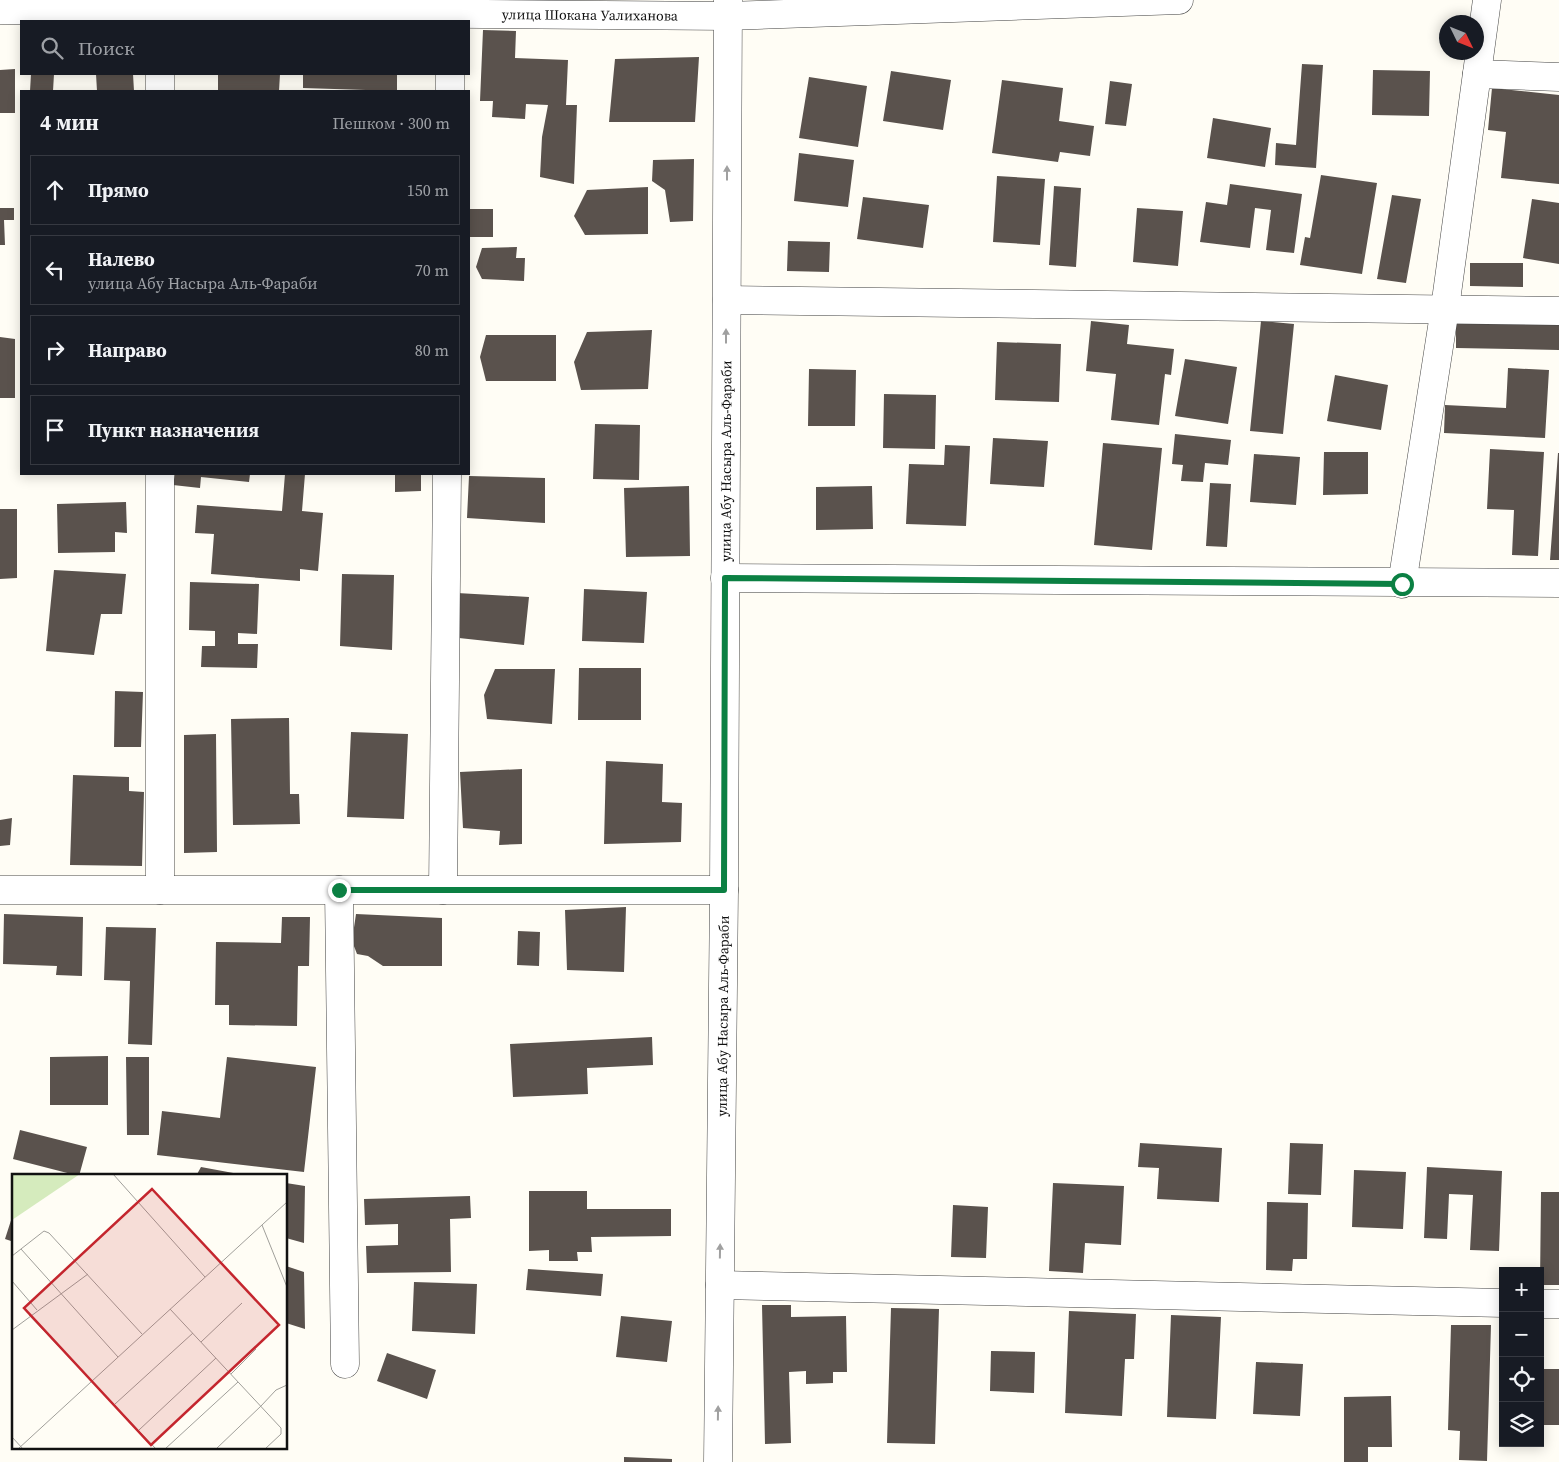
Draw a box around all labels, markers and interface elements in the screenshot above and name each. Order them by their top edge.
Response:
street label: улица Шокана Уалиханова [502,4,679,26]
north arrow [1439,15,1484,60]
search box [20,20,470,75]
icon: search [38,34,66,62]
text: Поиск [78,35,135,61]
text: 4 мин [40,108,99,137]
text: Пешком · 300 m [332,112,450,134]
one-way arrow [723,165,731,181]
icon: ahead [41,176,69,204]
text: Прямо [88,177,149,203]
text: 150 m [407,179,449,201]
text: Налево [88,246,155,272]
icon: left [41,256,69,284]
text: 70 m [415,259,449,281]
text: улица Абу Насыра Аль-Фараби [88,272,318,294]
one-way arrow [722,328,730,344]
icon: right [41,336,69,364]
text: Направо [88,337,167,363]
text: 80 m [415,339,449,361]
street label: улица Абу Насыра Аль-Фараби [715,360,736,562]
icon: arrive [41,416,69,444]
text: Пункт назначения [88,417,259,443]
route start [1391,573,1414,596]
route end [328,879,351,902]
street label: улица Абу Насыра Аль-Фараби [712,915,734,1117]
inset map [12,1174,288,1450]
one-way arrow [716,1243,724,1259]
map controls [1499,1267,1544,1447]
button: + [1499,1267,1544,1312]
button: − [1499,1312,1544,1357]
button: locate [1499,1357,1544,1402]
button: layers [1499,1402,1544,1447]
one-way arrow [714,1405,722,1421]

